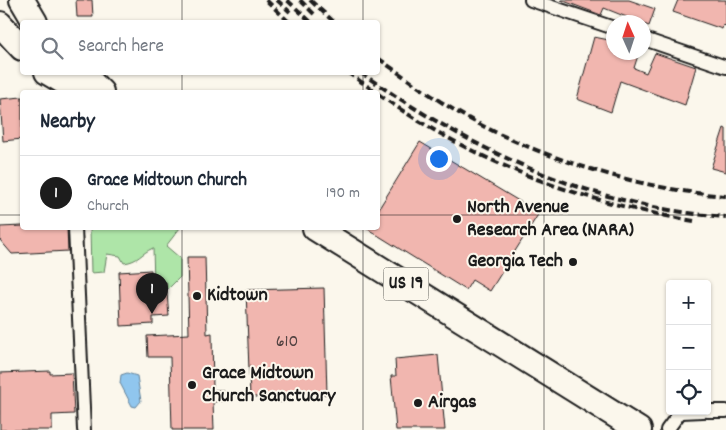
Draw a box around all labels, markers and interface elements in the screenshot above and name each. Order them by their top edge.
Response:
north arrow [606,15,651,60]
search box [20,20,380,75]
icon: search [38,34,66,62]
text: Search here [78,34,164,61]
text: Nearby [40,108,95,138]
your location [426,146,452,172]
text: Grace Midtown Church [87,168,247,195]
text: 1 [54,182,58,205]
text: 190 m [326,182,360,205]
place label: North Avenue Research Area (NARA) [467,194,634,245]
text: Church [87,195,129,218]
marker: North Avenue Research Area (NARA) [451,213,463,225]
place label: Georgia Tech [467,248,563,276]
marker: Georgia Tech [567,256,579,268]
road number: US 19 [384,268,428,300]
pin: 1 [136,273,168,314]
map controls [666,280,711,415]
button: + [666,280,711,325]
place label: Kidtown [207,282,268,310]
marker: Kidtown [191,290,203,302]
button: − [666,325,711,370]
house number: 610 [276,330,298,355]
place label: Grace Midtown Church Sanctuary [202,360,336,411]
button: locate [666,370,711,415]
marker: Grace Midtown Church Sanctuary [186,379,198,391]
place label: Airgas [428,389,477,417]
marker: Airgas [412,397,424,409]

